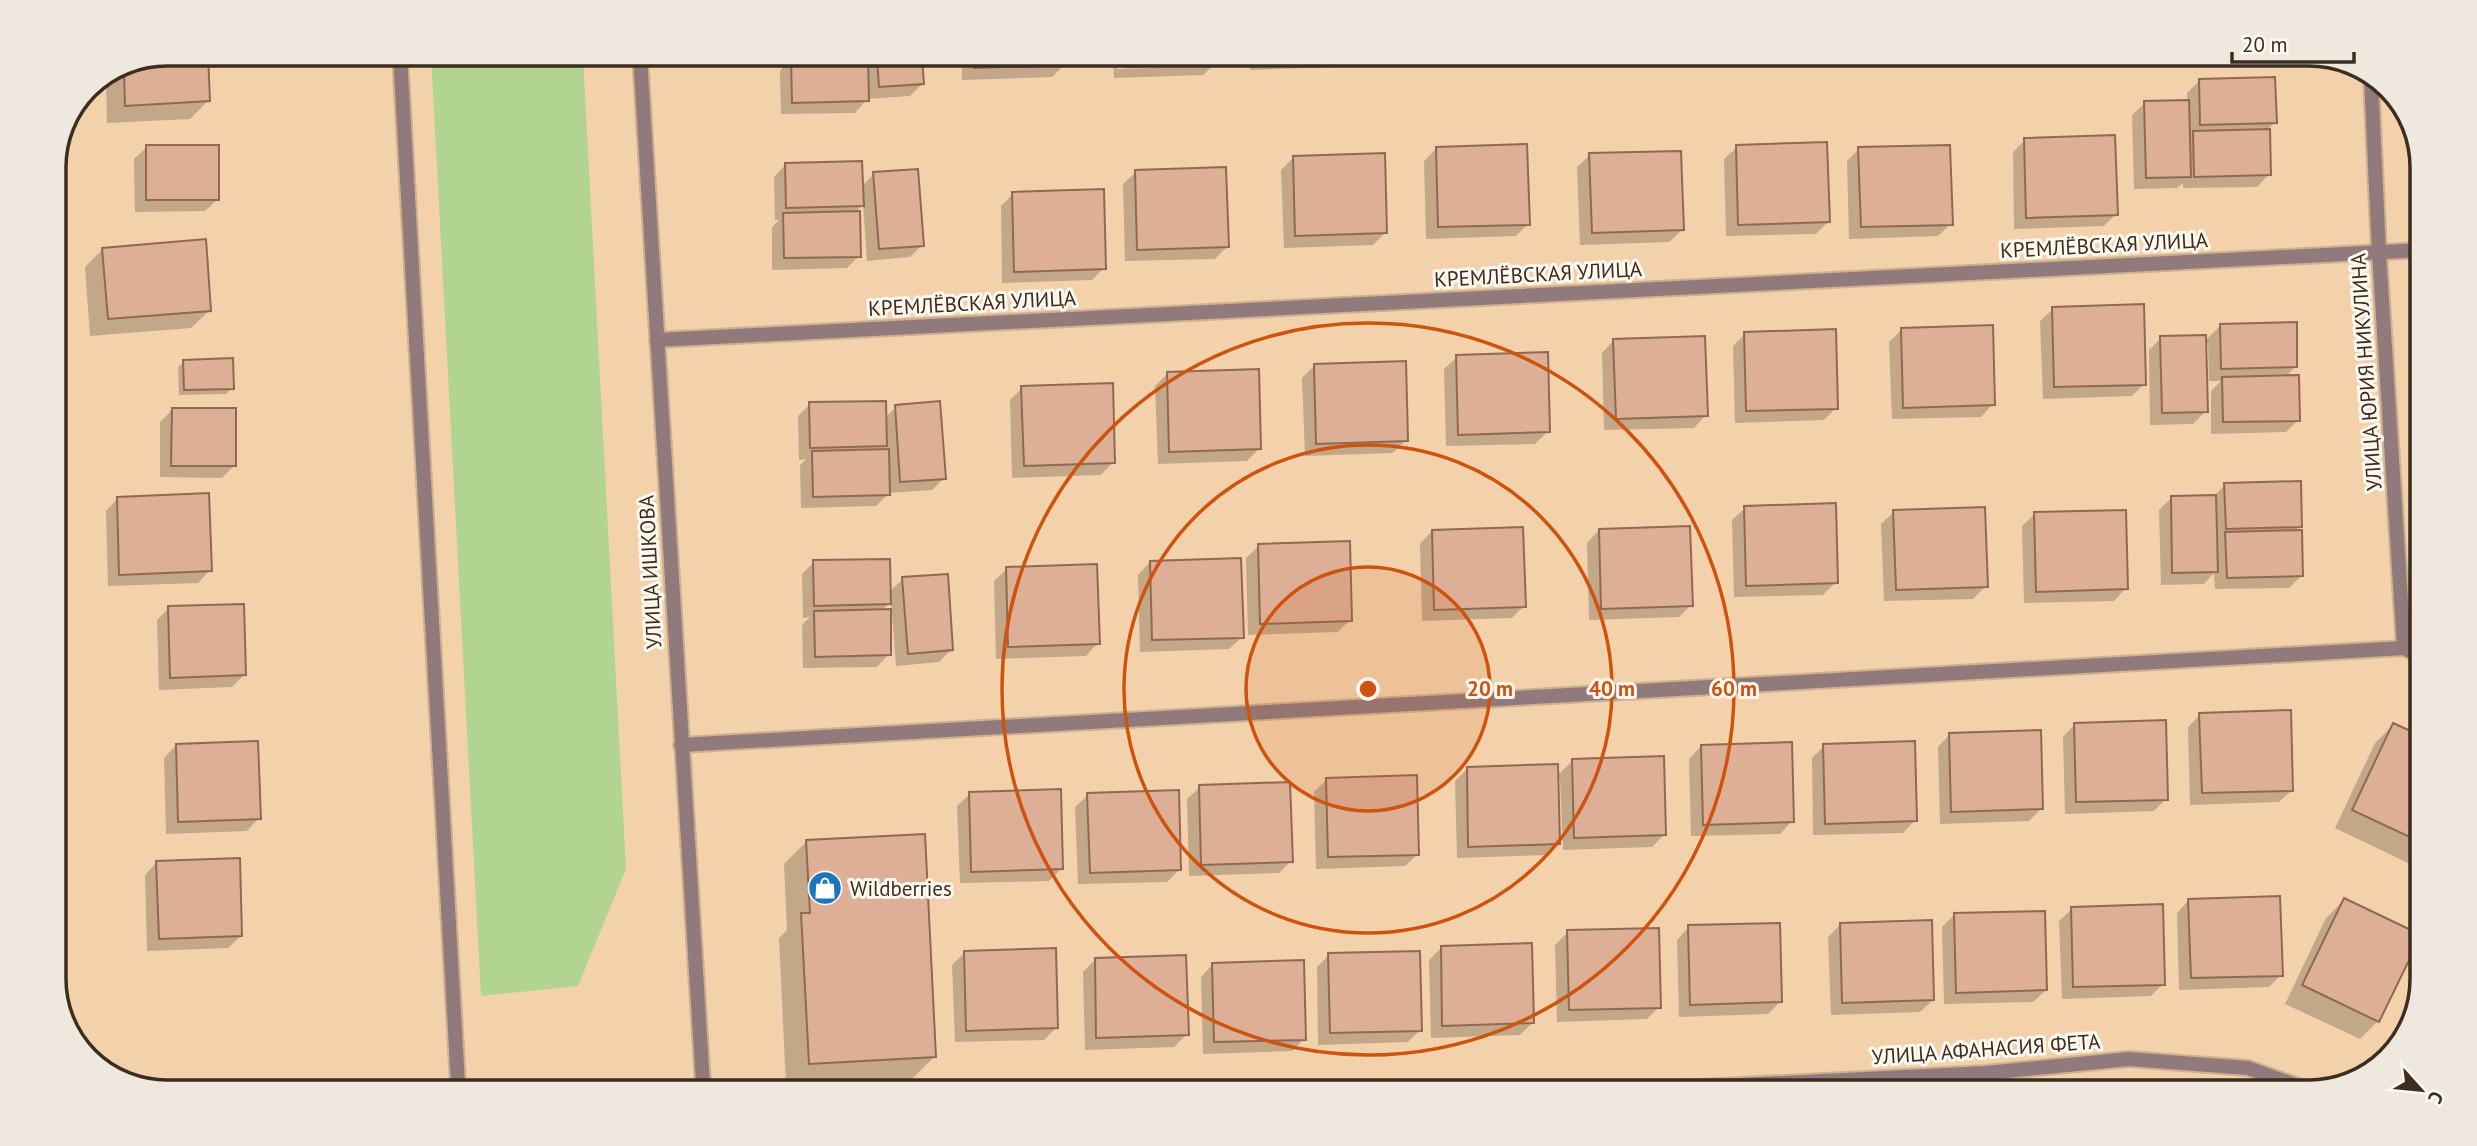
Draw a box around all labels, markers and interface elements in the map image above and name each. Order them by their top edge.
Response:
scale bar [2232,21,2354,65]
text: 20 m [2242,31,2288,58]
street label: КРЕМЛЁВСКАЯ УЛИЦА [1999,226,2209,264]
street label: УЛИЦА ЮРИЯ НИКУЛИНА [2344,252,2388,492]
street label: КРЕМЛЁВСКАЯ УЛИЦА [1433,255,1643,293]
street label: КРЕМЛЁВСКАЯ УЛИЦА [867,284,1077,322]
street label: УЛИЦА ИШКОВА [632,494,668,650]
text: 20 m [1467,675,1513,702]
text: 40 m [1589,675,1635,702]
text: 60 m [1711,675,1757,702]
centre of rings [1356,677,1380,701]
shop icon: Wildberries [806,869,844,907]
place label: Wildberries [850,875,952,902]
street label: УЛИЦА АФАНАСИЯ ФЕТА [1871,1027,2102,1070]
north arrow [2386,1055,2456,1125]
text: С [2423,1088,2449,1108]

